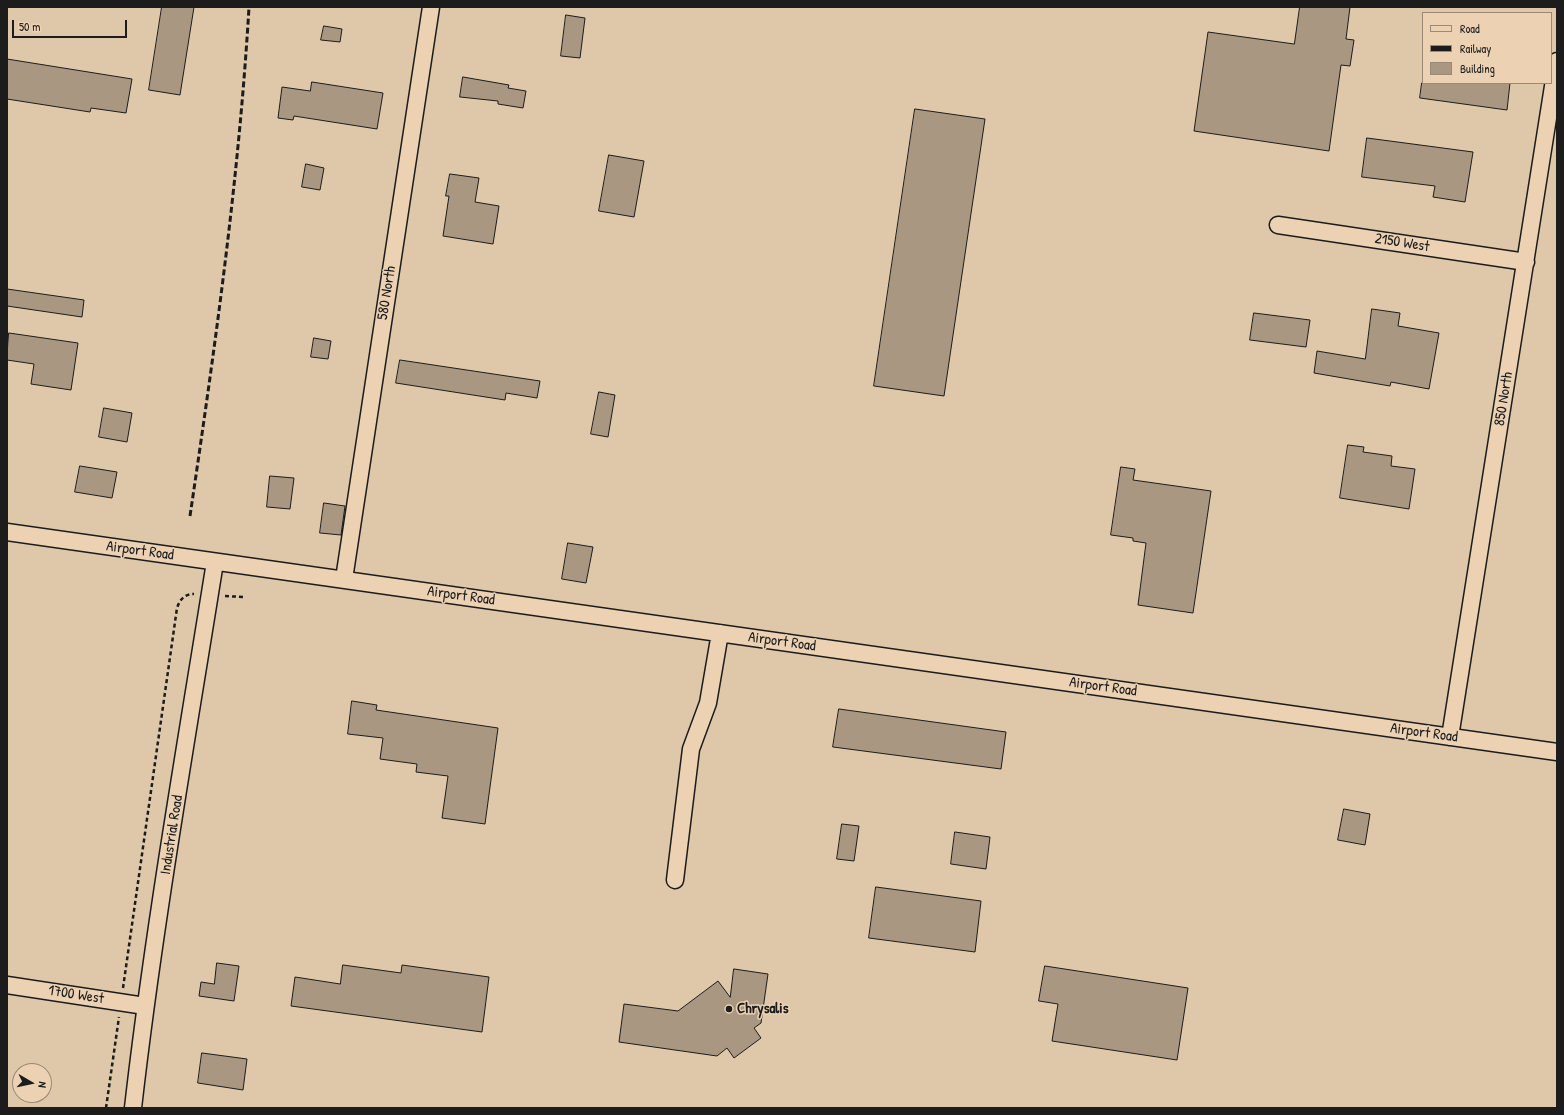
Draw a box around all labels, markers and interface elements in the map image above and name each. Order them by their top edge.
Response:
scale bar [14,12,129,38]
legend [1422,12,1552,84]
text: 50 m [19,18,40,35]
text: Road [1460,20,1480,37]
text: Railway [1460,40,1491,57]
text: Building [1460,60,1495,77]
street label: 2150 West [1373,230,1431,256]
street label: 580 North [374,265,400,321]
street label: 850 North [1491,371,1517,427]
street label: Airport Road [105,537,175,565]
street label: Airport Road [426,582,496,610]
street label: Airport Road [747,628,817,656]
street label: Airport Road [1068,673,1138,701]
street label: Airport Road [1389,719,1459,747]
street label: Industrial Road [157,794,187,876]
street label: 1700 West [47,982,105,1008]
place label: Chrysalis [737,1000,788,1018]
marker: Chrysalis [724,1004,734,1014]
north arrow [12,1063,52,1103]
text: N [35,1081,50,1089]

